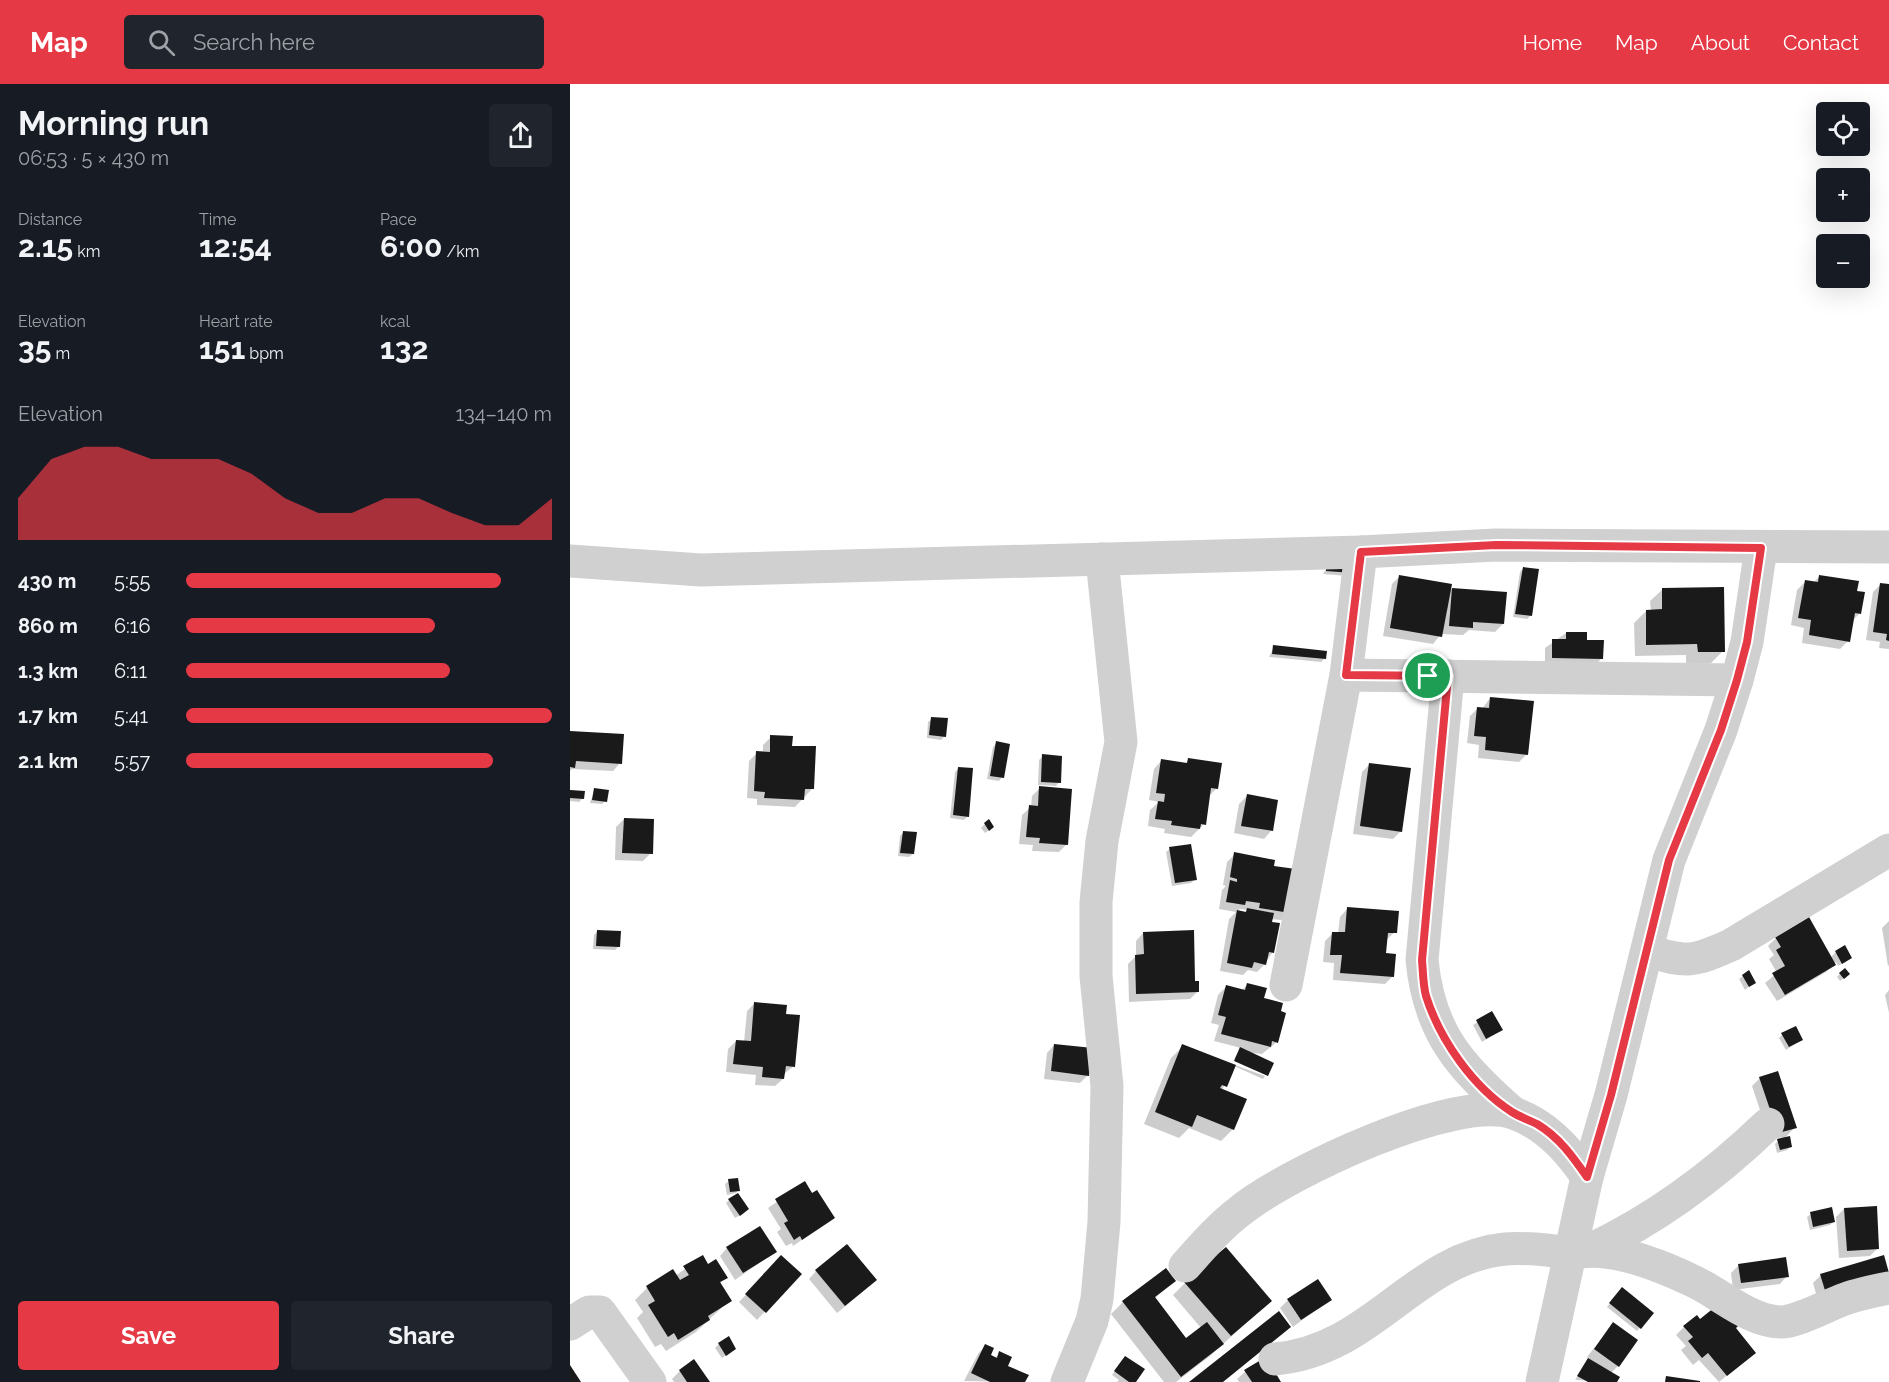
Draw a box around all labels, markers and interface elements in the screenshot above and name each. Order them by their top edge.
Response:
search box [124,15,544,69]
text: Map [30,26,88,59]
icon: search [145,26,178,59]
text: Search here [193,29,315,55]
text: Home [1523,30,1582,55]
text: Map [1615,30,1658,55]
text: About [1691,30,1750,55]
text: Contact [1783,30,1859,55]
map controls [1816,102,1870,288]
button: locate [1816,102,1870,156]
text: Morning run [18,104,209,143]
button: share [489,104,552,167]
text: 06:53 · 5 × 430 m [18,146,169,170]
button: + [1816,168,1870,222]
text: Distance [18,210,82,229]
text: Time [199,210,236,229]
text: Pace [380,210,417,229]
text: 2.15 [18,229,73,264]
text: 12:54 [199,229,272,264]
text: 6:00 [380,229,442,264]
button: − [1816,234,1870,288]
text: km [73,242,100,261]
text: /km [442,242,479,261]
text: Elevation [18,312,86,331]
text: Heart rate [199,312,273,331]
text: kcal [380,312,410,331]
text: 35 [18,331,51,366]
text: 151 [199,331,245,366]
text: 132 [380,331,428,366]
text: m [51,344,70,363]
text: bpm [245,344,284,363]
text: Elevation [18,402,103,426]
text: 134–140 m [455,402,552,426]
text: 430 m [18,569,76,593]
text: 5:55 [114,569,150,593]
text: 860 m [18,614,78,638]
text: 6:16 [114,614,150,638]
pin [1402,650,1453,701]
text: 1.3 km [18,659,78,683]
text: 6:11 [114,659,147,683]
icon: arrive [1411,659,1444,692]
text: 1.7 km [18,704,78,728]
text: 5:41 [114,704,148,728]
text: 2.1 km [18,749,78,773]
text: 5:57 [114,749,150,773]
button: Save [18,1301,279,1370]
button: Share [291,1301,552,1370]

